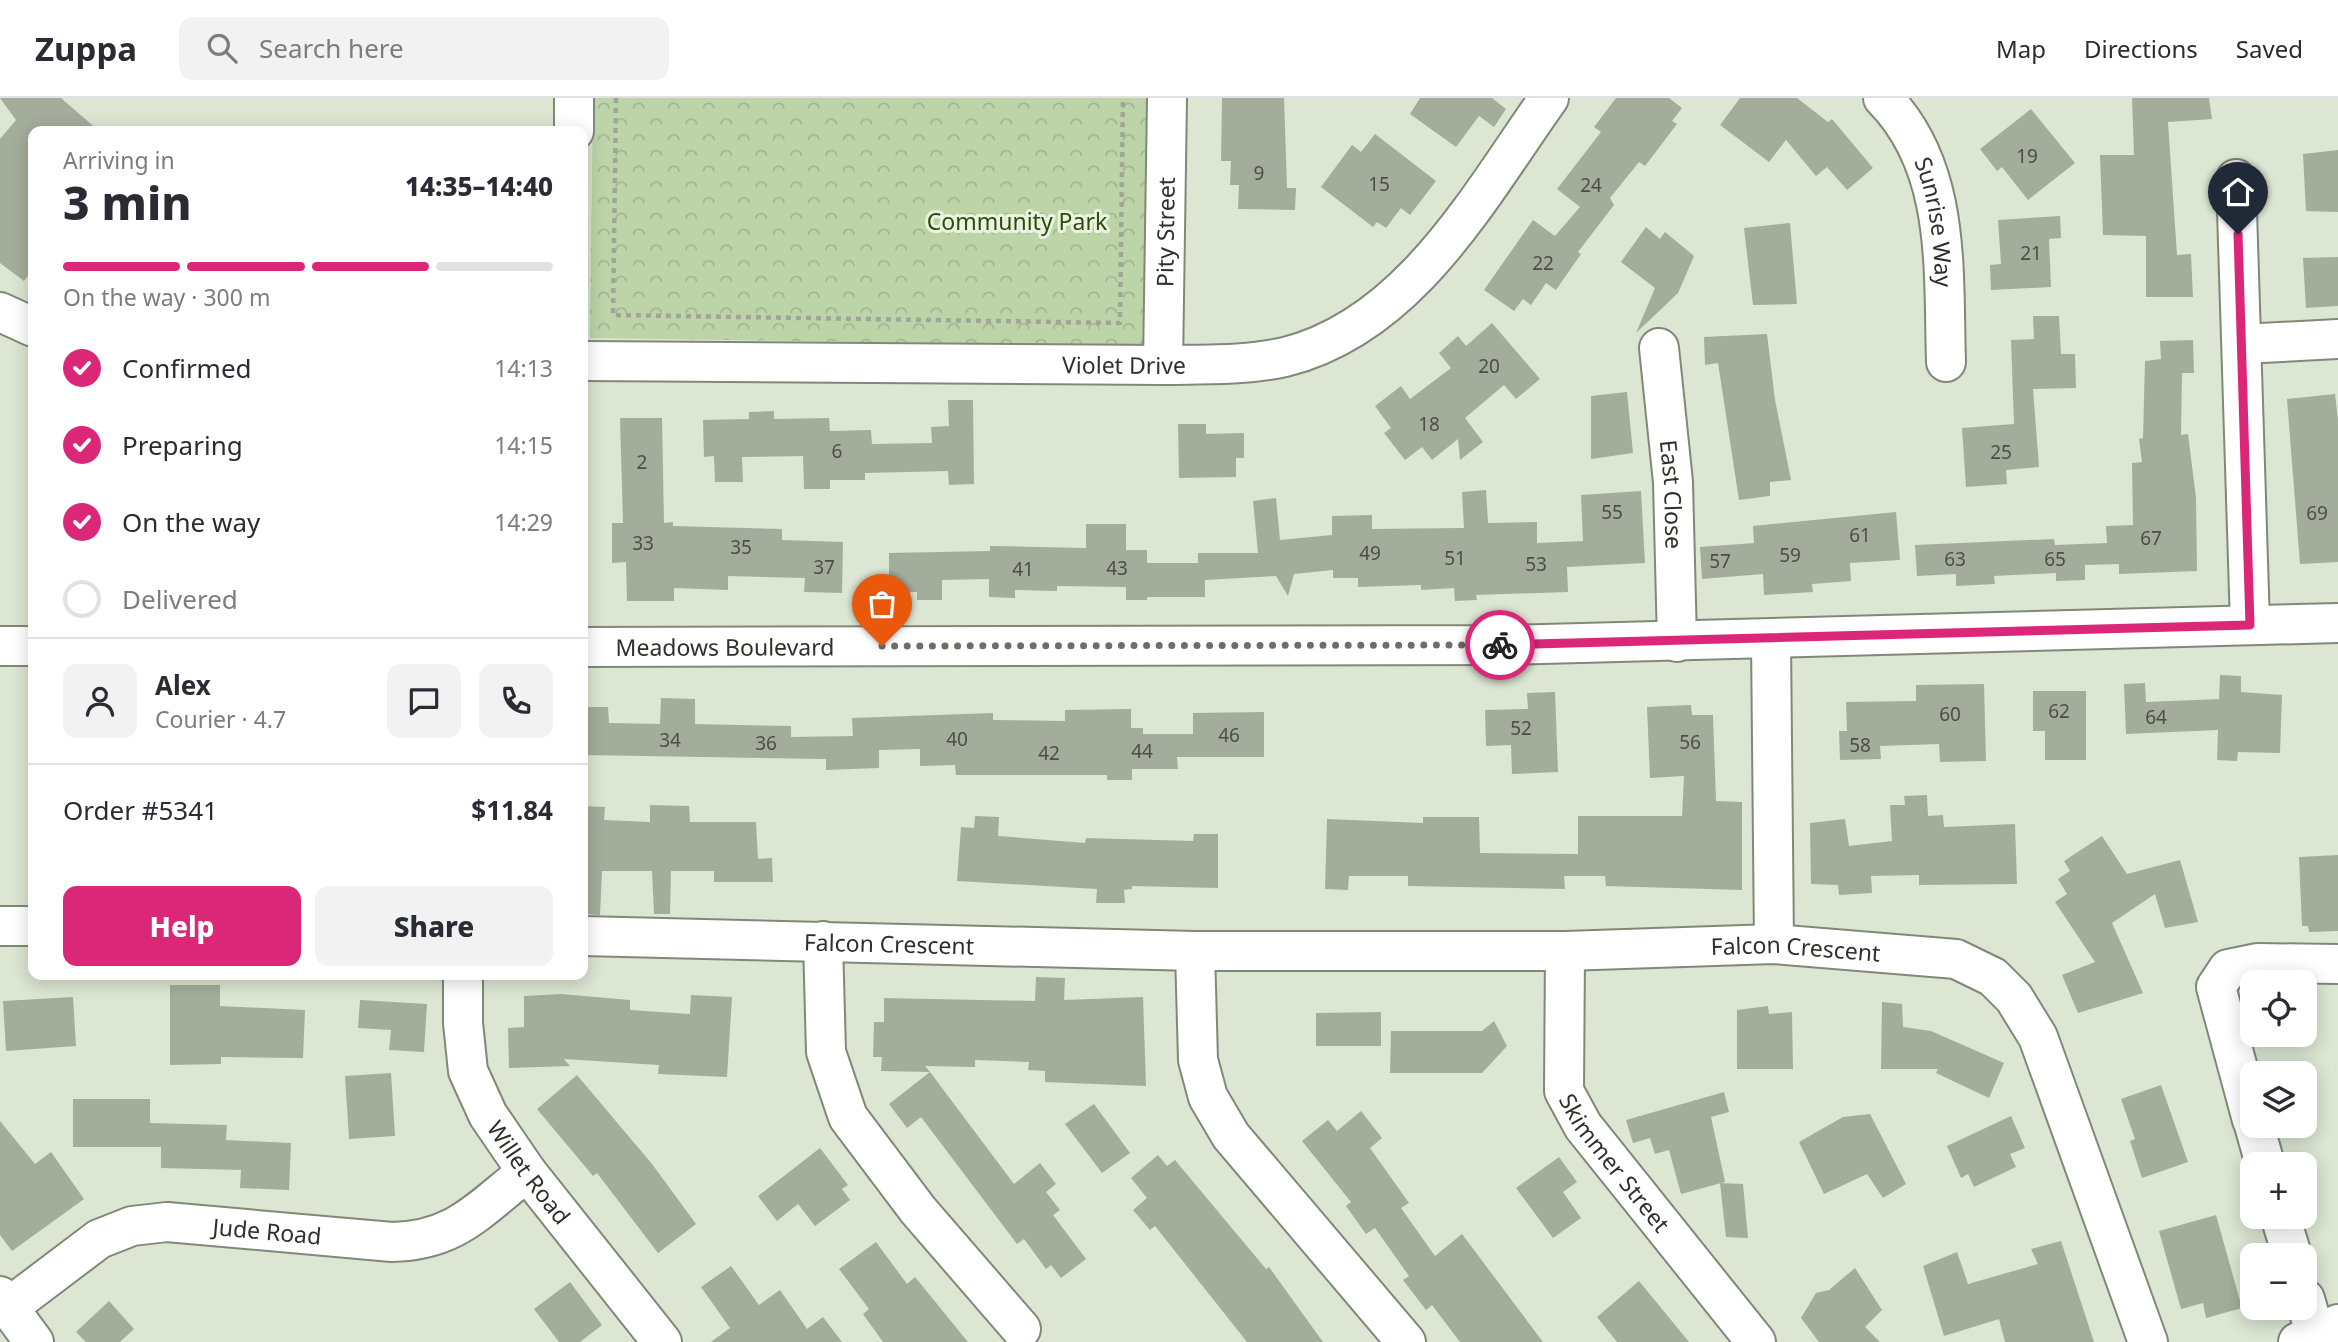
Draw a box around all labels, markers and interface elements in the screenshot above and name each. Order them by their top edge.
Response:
search box [179,17,669,80]
text: Zuppa [35,26,137,71]
icon: search [203,29,241,67]
text: Search here [259,30,404,66]
text: Map [1996,32,2046,65]
text: Directions [2084,32,2198,65]
text: Saved [2236,32,2303,65]
house number: 19 [2016,143,2038,169]
text: Arriving in [63,144,175,176]
street label: Sunrise Way [1907,152,1960,288]
house number: 9 [1254,160,1264,186]
pin [2208,162,2268,234]
text: 14:35–14:40 [405,168,553,204]
text: 3 min [63,171,192,233]
house number: 15 [1368,171,1390,197]
house number: 24 [1580,172,1602,198]
icon: home [2219,173,2257,211]
street label: Pity Street [1148,177,1182,287]
park label: Community Park [927,205,1108,237]
house number: 21 [2020,240,2042,266]
house number: 22 [1532,250,1554,276]
text: On the way · 300 m [63,281,270,313]
street label: Violet Drive [1062,348,1186,381]
icon: check [63,349,101,387]
text: Confirmed [122,350,252,386]
text: 14:13 [494,352,553,384]
house number: 20 [1478,353,1500,379]
house number: 18 [1418,411,1440,437]
icon: check [63,426,101,464]
text: Preparing [122,427,243,463]
text: 14:15 [494,429,553,461]
house number: 6 [832,438,842,464]
street label: East Close [1653,438,1691,549]
house number: 25 [1990,439,2012,465]
house number: 2 [637,449,647,475]
house number: 55 [1601,499,1623,525]
house number: 69 [2306,500,2328,526]
icon: check [63,503,101,541]
text: On the way [122,504,260,540]
text: 14:29 [494,506,553,538]
house number: 61 [1849,522,1871,548]
house number: 67 [2140,525,2162,551]
house number: 33 [632,530,654,556]
house number: 35 [730,534,752,560]
house number: 49 [1359,540,1381,566]
house number: 59 [1779,542,1801,568]
house number: 51 [1444,545,1466,571]
house number: 63 [1944,546,1966,572]
house number: 65 [2044,546,2066,572]
house number: 57 [1709,548,1731,574]
house number: 53 [1525,551,1547,577]
house number: 37 [813,554,835,580]
house number: 43 [1106,555,1128,581]
house number: 41 [1012,556,1034,582]
pin [852,574,912,646]
text: Delivered [122,581,238,617]
icon: bag [863,585,901,623]
courier [1465,610,1535,680]
icon: bike [1481,626,1519,664]
street label: Meadows Boulevard [616,630,834,663]
button: person [63,664,137,738]
button: chat [387,664,461,738]
button: phone [479,664,553,738]
text: Alex [155,667,211,703]
house number: 62 [2048,698,2070,724]
house number: 60 [1939,701,1961,727]
text: Courier · 4.7 [155,703,286,735]
house number: 64 [2145,704,2167,730]
house number: 52 [1510,715,1532,741]
house number: 46 [1218,722,1240,748]
house number: 40 [946,726,968,752]
house number: 34 [659,727,681,753]
house number: 56 [1679,729,1701,755]
house number: 36 [755,730,777,756]
house number: 58 [1849,732,1871,758]
house number: 44 [1131,738,1153,764]
house number: 42 [1038,740,1060,766]
text: Order #5341 [63,792,218,828]
text: $11.84 [471,792,553,828]
button: Help [63,886,301,966]
button: Share [315,886,553,966]
street label: Falcon Crescent [803,925,974,962]
street label: Falcon Crescent [1710,928,1882,969]
map controls [2240,970,2317,1320]
button: locate [2240,970,2317,1047]
button: layers [2240,1061,2317,1138]
street label: Skimmer Street [1552,1087,1678,1239]
street label: Willet Road [480,1114,578,1231]
button: + [2240,1152,2317,1229]
street label: Jude Road [209,1210,323,1252]
button: − [2240,1243,2317,1320]

